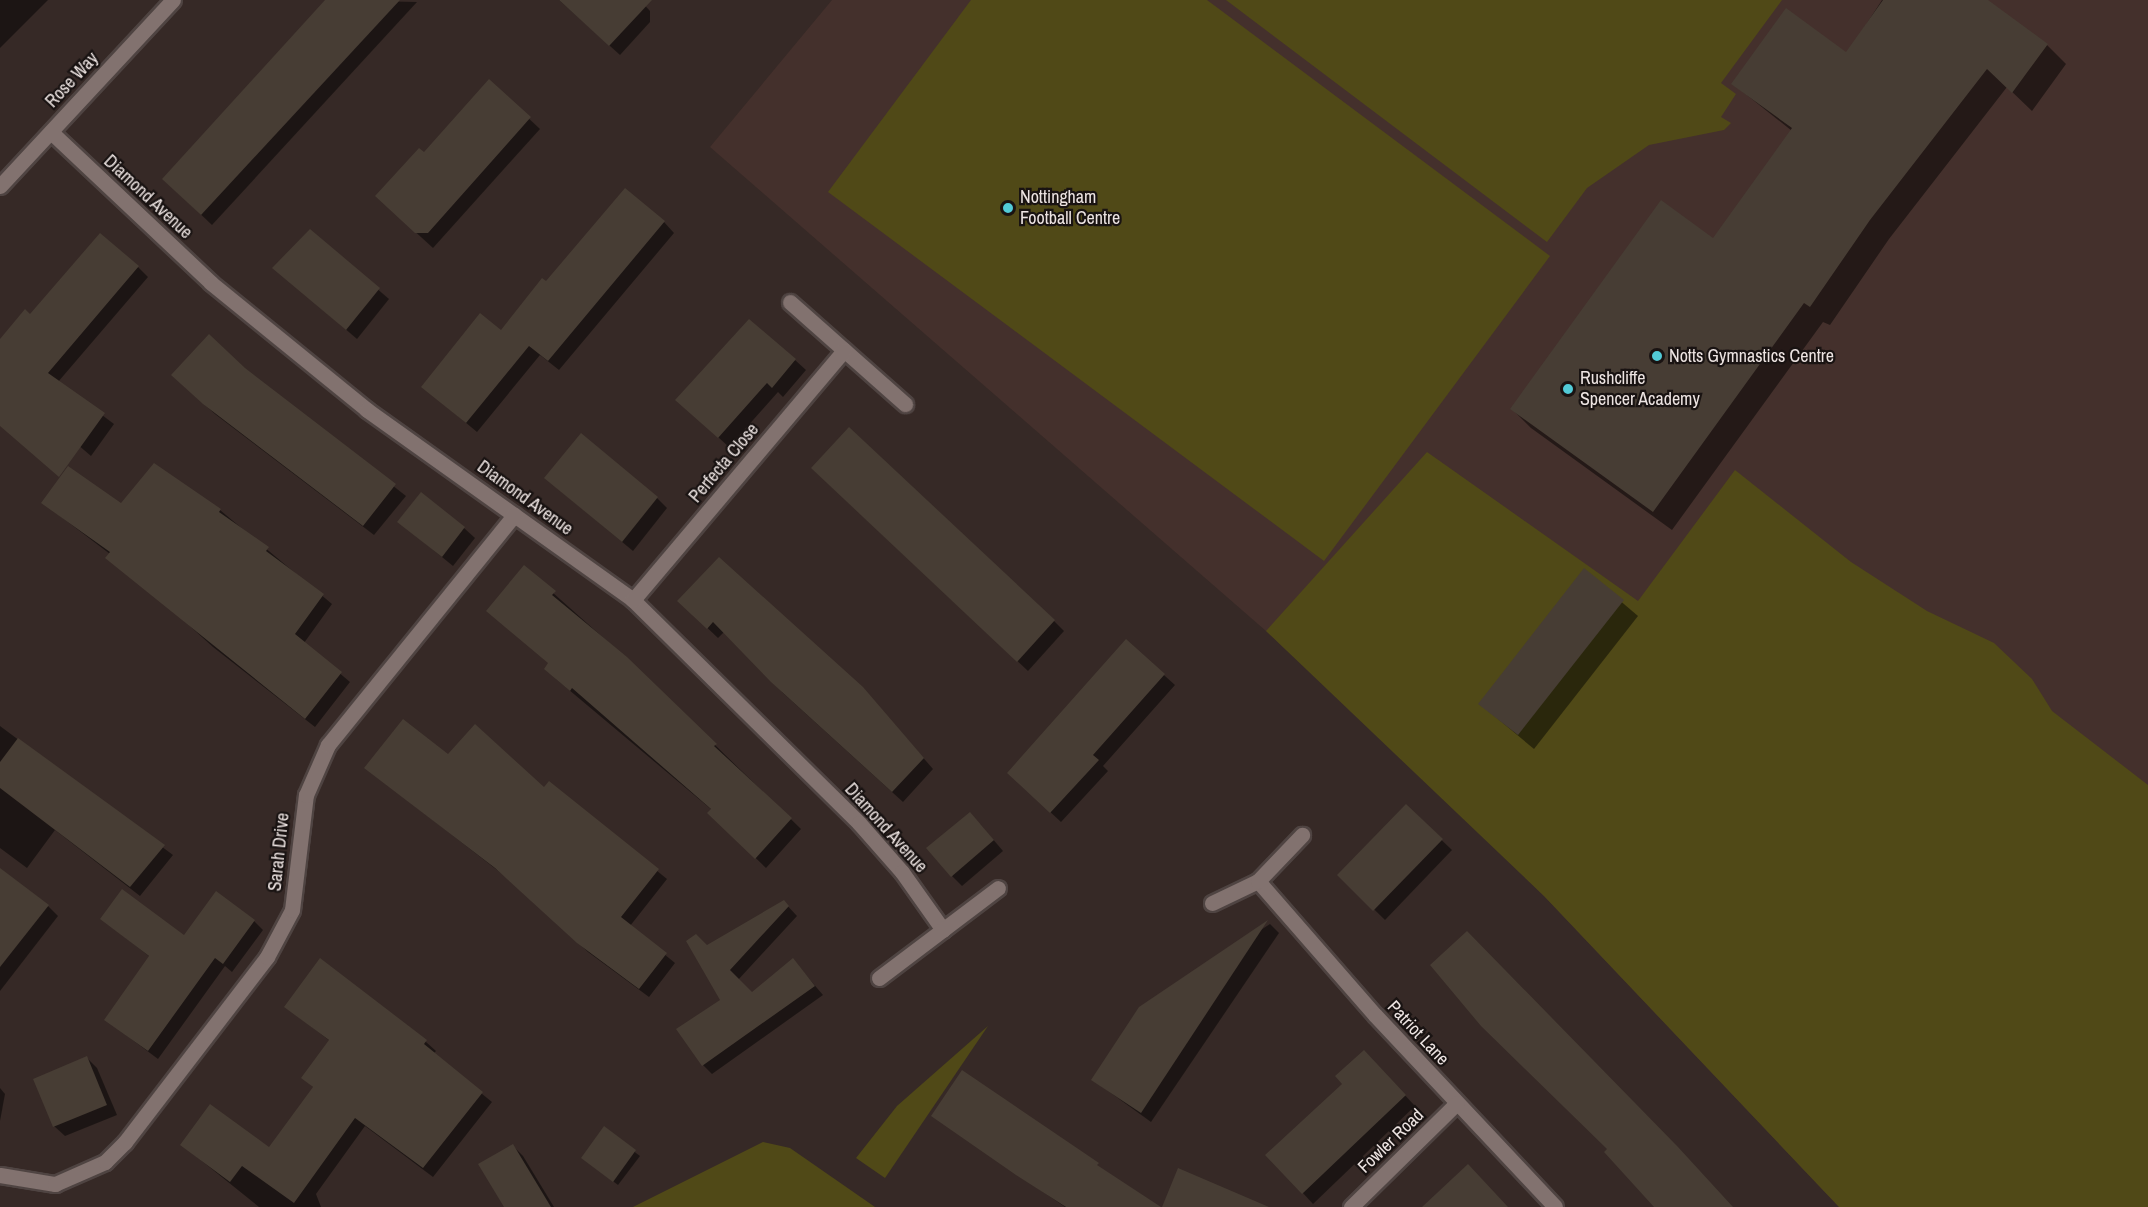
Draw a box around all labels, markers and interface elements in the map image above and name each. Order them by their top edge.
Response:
street label: Rose Way [41,48,103,112]
street label: Diamond Avenue [99,150,197,244]
place label: Nottingham Football Centre [1020,187,1120,230]
marker: Nottingham Football Centre [1001,201,1015,215]
place label: Notts Gymnastics Centre [1669,345,1834,367]
marker: Notts Gymnastics Centre [1650,349,1664,363]
place label: Rushcliffe Spencer Academy [1580,368,1701,410]
marker: Rushcliffe Spencer Academy [1561,382,1575,396]
street label: Perfecta Close [685,419,763,507]
street label: Diamond Avenue [473,456,577,540]
street label: Diamond Avenue [840,778,932,878]
street label: Sarah Drive [264,812,294,892]
street label: Patriot Lane [1383,996,1453,1070]
street label: Fowler Road [1354,1104,1428,1178]

